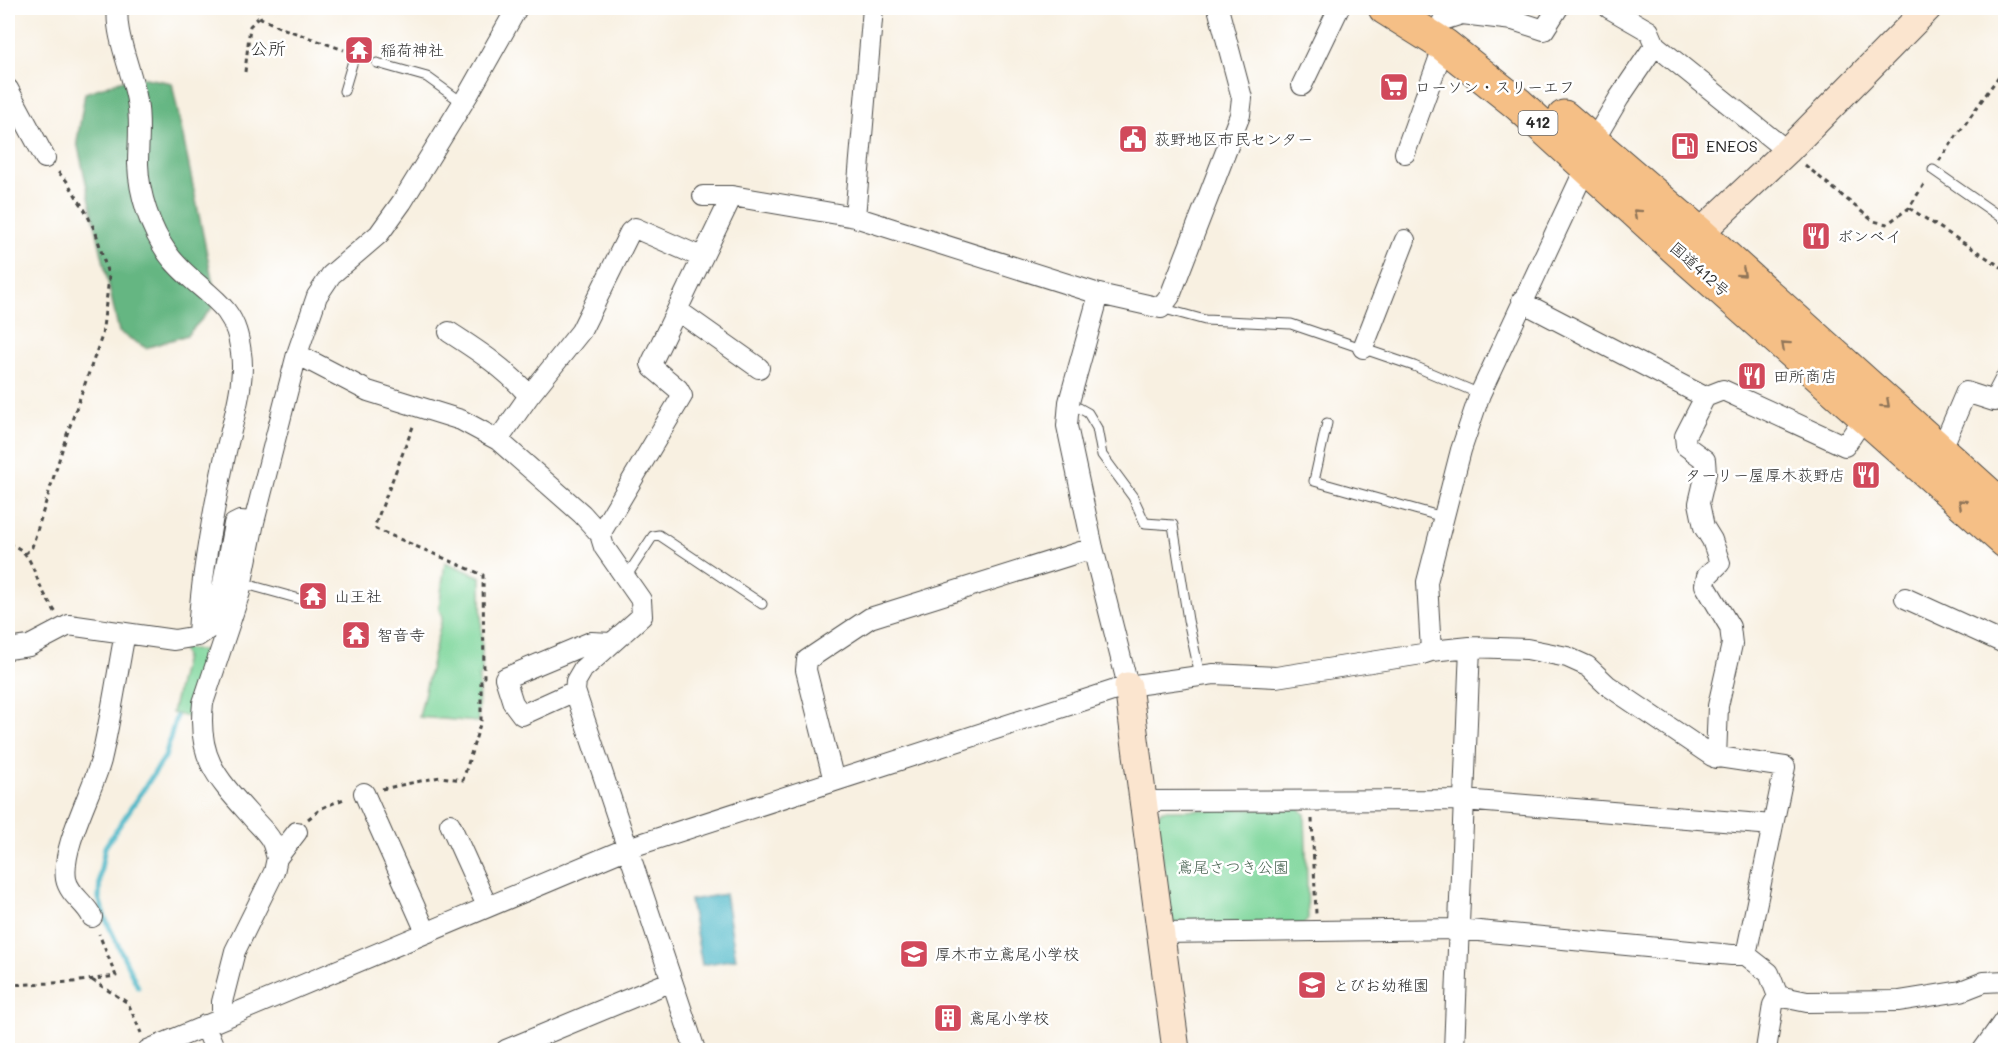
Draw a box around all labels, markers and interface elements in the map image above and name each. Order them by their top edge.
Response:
temple icon: 稲荷神社 [343,34,375,66]
district label: 公所 [250,36,286,60]
place label: 稲荷神社 [380,39,444,60]
supermarket icon: ローソン・スリーエフ [1378,71,1410,103]
place label: ローソン・スリーエフ [1415,76,1575,97]
road number: 412 [1518,111,1558,135]
public building icon: 荻野地区市民センター [1117,123,1149,155]
place label: 荻野地区市民センター [1154,128,1313,149]
fuel station icon: ENEOS [1669,130,1701,162]
place label: ENEOS [1706,135,1758,156]
one-way arrow [1633,209,1644,220]
restaurant icon: ボンベイ [1800,220,1832,252]
place label: ボンベイ [1837,225,1901,246]
street label: 国道412号 [1666,236,1735,301]
one-way arrow [1735,266,1746,277]
one-way arrow [1781,341,1792,352]
restaurant icon: 田所商店 [1736,360,1768,392]
place label: 田所商店 [1773,365,1837,386]
one-way arrow [1880,397,1890,408]
restaurant icon: ターリー屋厚木荻野店 [1850,459,1882,491]
place label: ターリー屋厚木荻野店 [1685,464,1845,485]
one-way arrow [1958,499,1969,510]
temple icon: 山王社 [297,580,329,612]
place label: 山王社 [334,585,382,606]
temple icon: 智音寺 [340,619,372,651]
place label: 智音寺 [377,624,425,645]
park label: 鳶尾さつき公園 [1177,856,1289,877]
school or university icon: 厚木市立鳶尾小学校 [898,938,930,970]
place label: 厚木市立鳶尾小学校 [935,943,1079,964]
school or university icon: とびお幼稚園 [1296,969,1328,1001]
place label: とびお幼稚園 [1333,974,1429,995]
building icon: 鳶尾小学校 [932,1002,964,1034]
place label: 鳶尾小学校 [969,1007,1049,1028]

